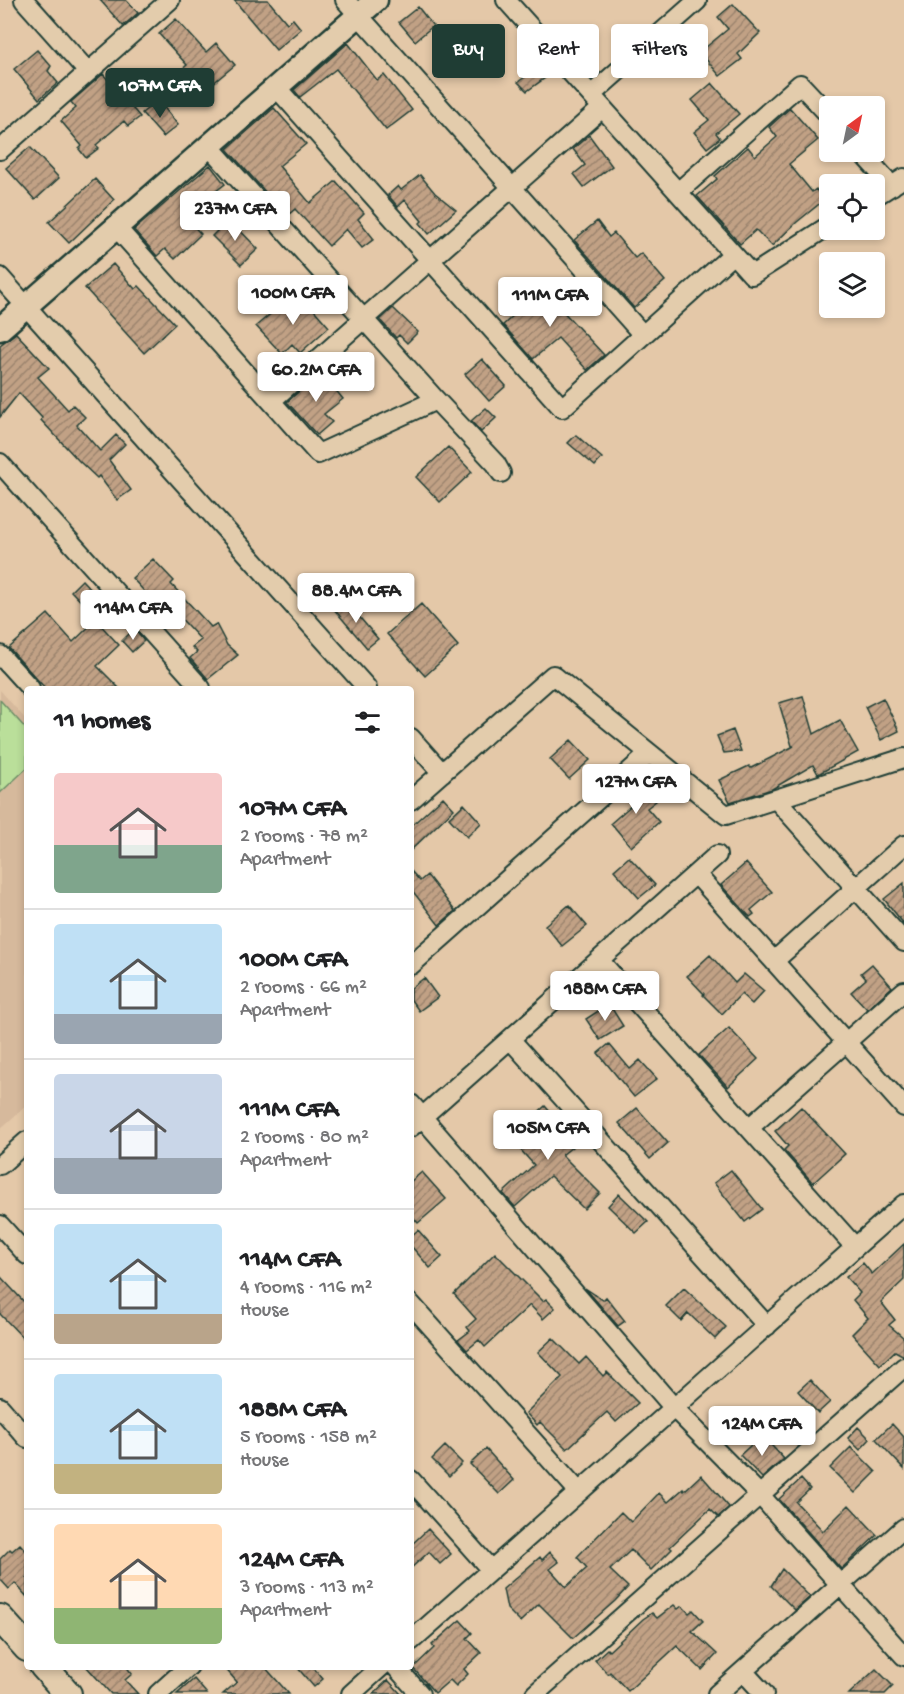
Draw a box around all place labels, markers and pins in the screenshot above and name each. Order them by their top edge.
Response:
pin: 107M CFA [98,68,222,119]
pin: 237M CFA [173,191,297,242]
pin: 100M CFA [231,275,355,326]
pin: 111M CFA [488,277,612,328]
pin: 60.2M CFA [247,352,385,403]
pin: 88.4M CFA [287,573,425,624]
pin: 114M CFA [71,590,195,641]
pin: 127M CFA [574,764,698,815]
pin: 188M CFA [543,971,667,1022]
pin: 105M CFA [486,1110,610,1161]
pin: 124M CFA [700,1406,824,1457]

